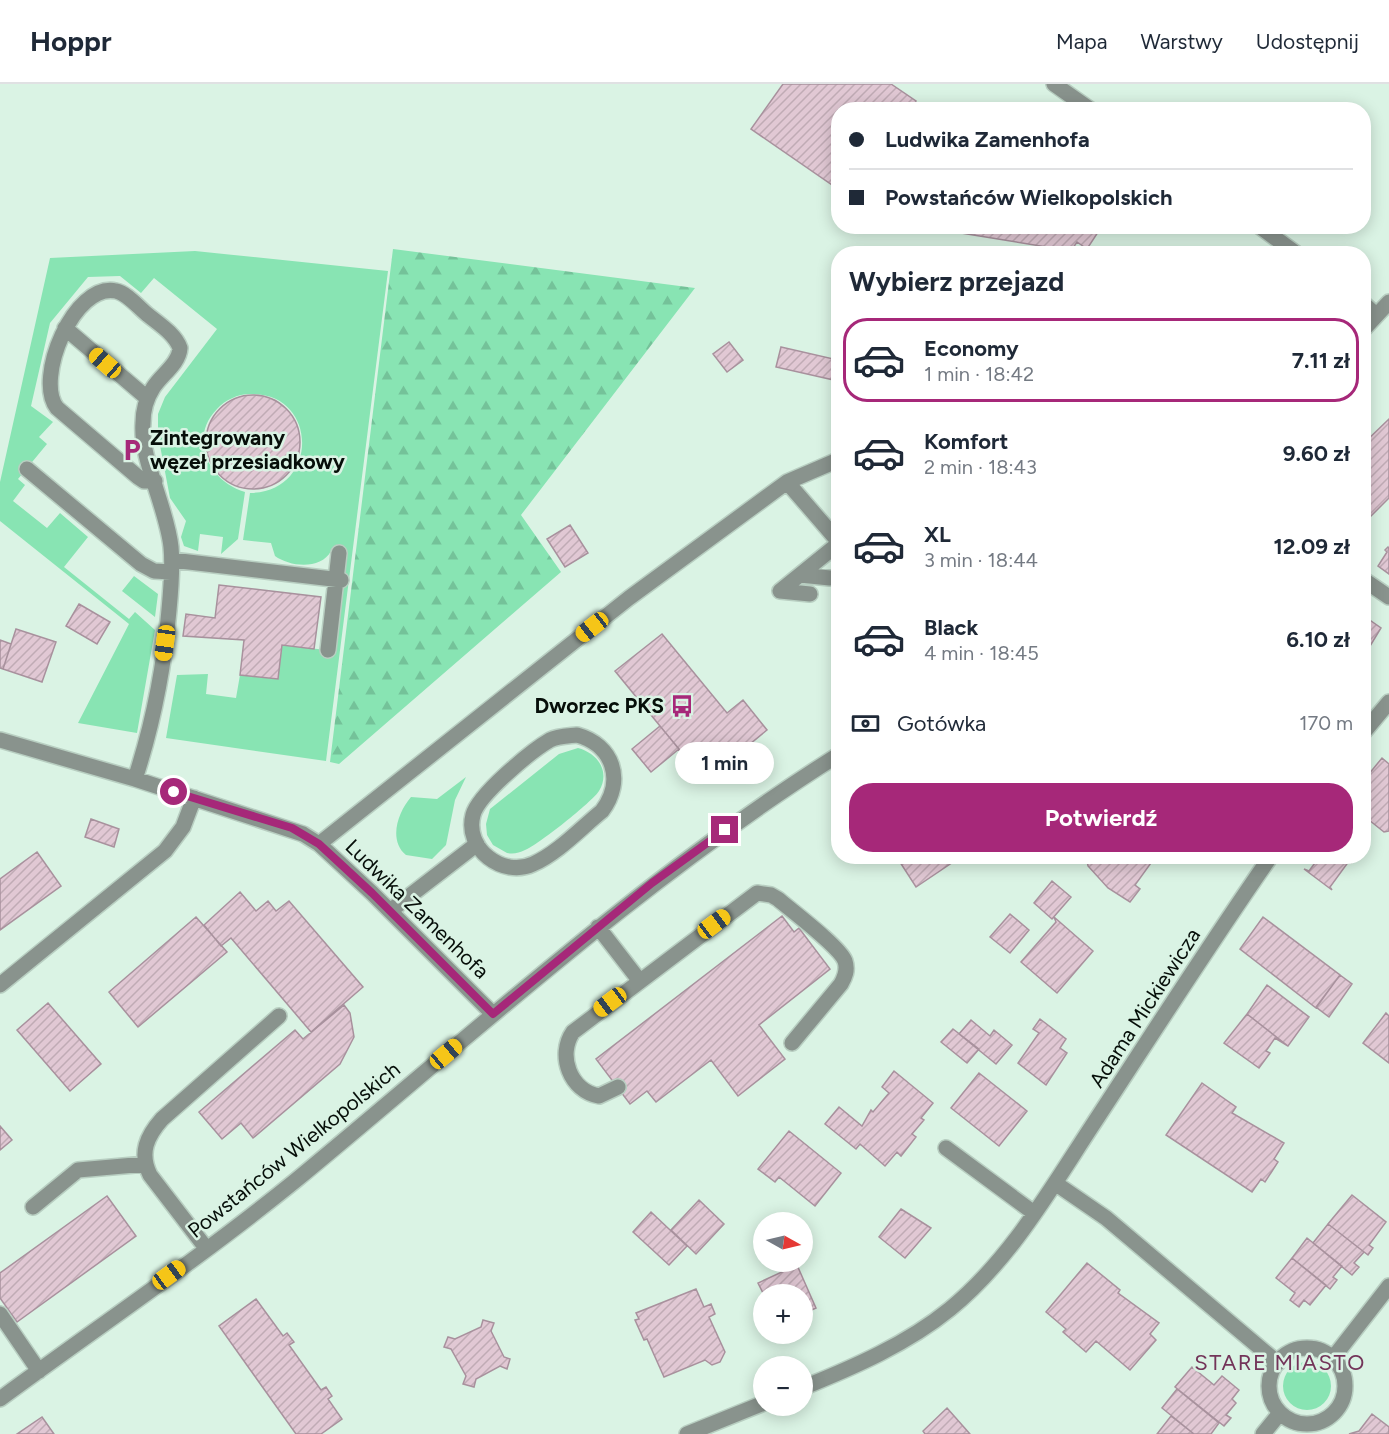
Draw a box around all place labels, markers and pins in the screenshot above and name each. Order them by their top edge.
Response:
place label: Zintegrowany węzeł przesiadkowy [150,425,346,474]
parking icon: Zintegrowany węzeł przesiadkowy [119,437,145,463]
place label: Dworzec PKS [534,693,664,718]
bus stop icon: Dworzec PKS [669,693,695,719]

